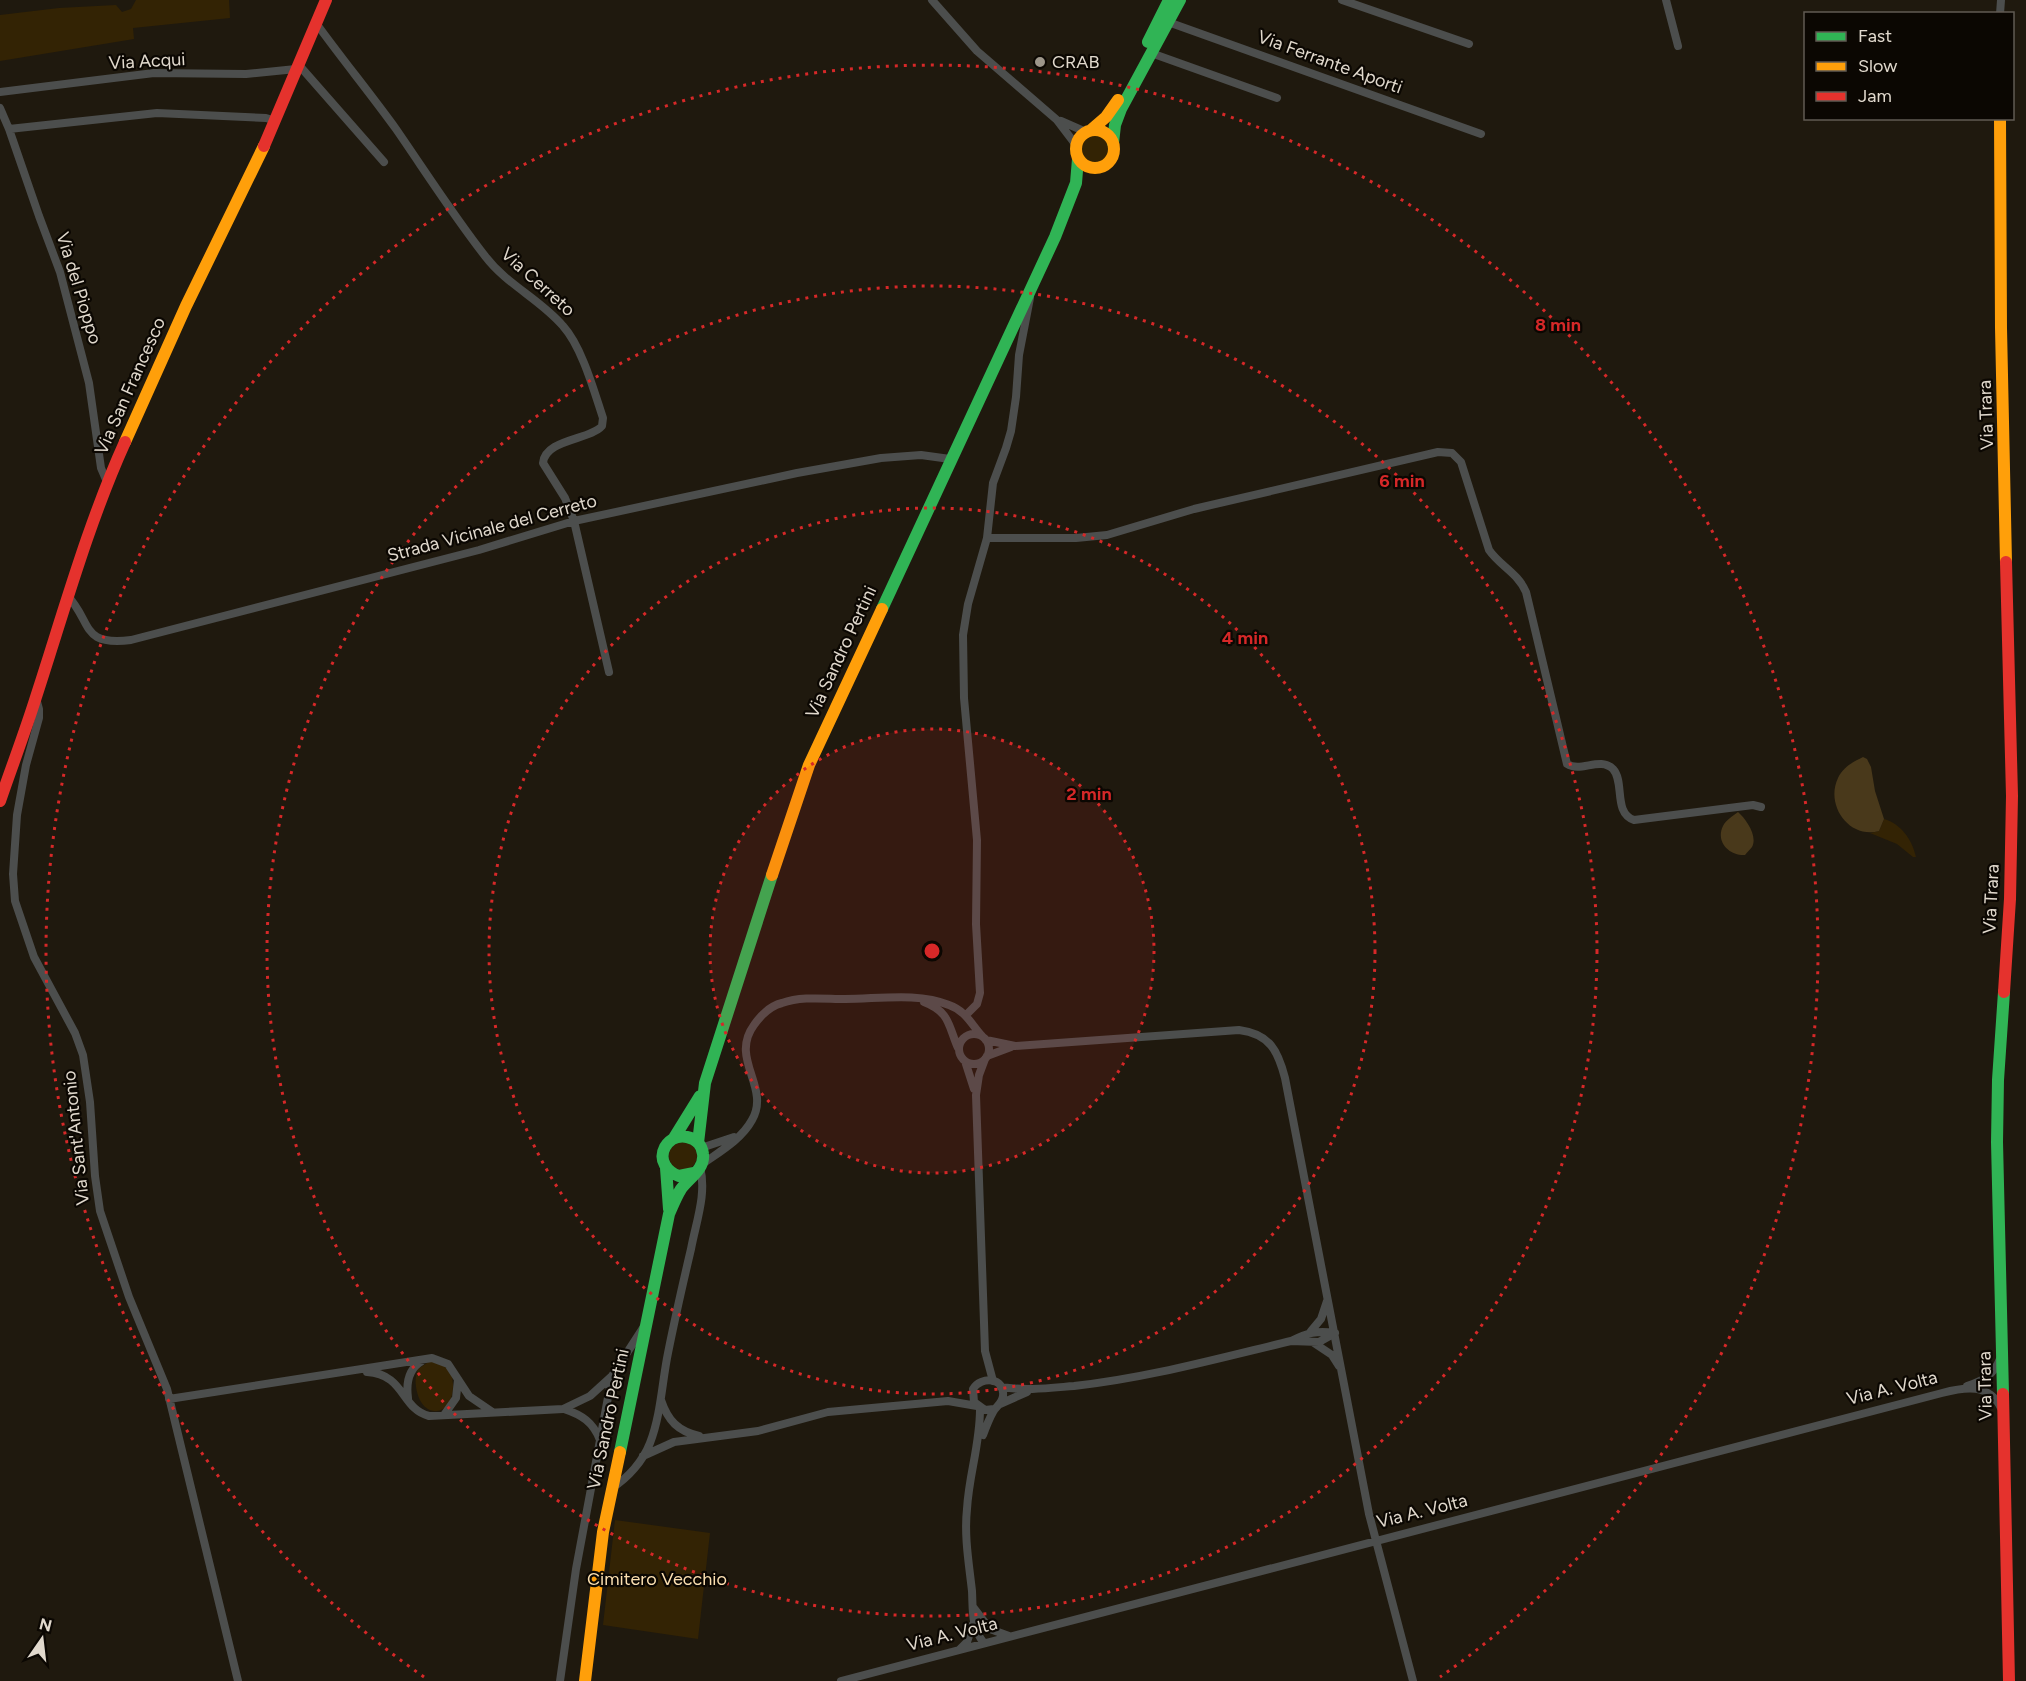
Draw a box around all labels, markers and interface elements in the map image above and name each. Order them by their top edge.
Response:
legend [1804,12,2014,120]
text: Fast [1858,25,1892,47]
street label: Via Ferrante Aporti [1255,26,1405,98]
street label: Via Acqui [108,48,186,74]
place label: CRAB [1052,51,1099,73]
marker: CRAB [1033,55,1047,69]
text: Slow [1858,55,1897,77]
text: Jam [1858,85,1892,107]
street label: Via del Pioppo [52,229,106,347]
street label: Via Cerreto [496,243,580,321]
street label: Via San Francesco [90,314,170,458]
text: 8 min [1535,314,1581,336]
street label: Via Trara [1974,380,1998,450]
text: 6 min [1379,470,1425,492]
street label: Strada Vicinale del Cerreto [385,489,599,567]
street label: Via Sandro Pertini [801,582,881,722]
text: 4 min [1222,627,1268,649]
text: 2 min [1066,783,1112,805]
street label: Via Trara [1978,864,2004,934]
centre of rings [922,941,942,961]
street label: Via Sant'Antonio [58,1070,94,1206]
street label: Via Sandro Pertini [582,1347,634,1491]
street label: Via Trara [1973,1351,1997,1421]
street label: Via A. Volta [1844,1366,1940,1410]
street label: Via A. Volta [1374,1489,1470,1533]
park label: Cimitero Vecchio [587,1568,727,1590]
north arrow [12,1609,72,1669]
street label: Via A. Volta [904,1612,1000,1656]
text: N [37,1614,54,1636]

